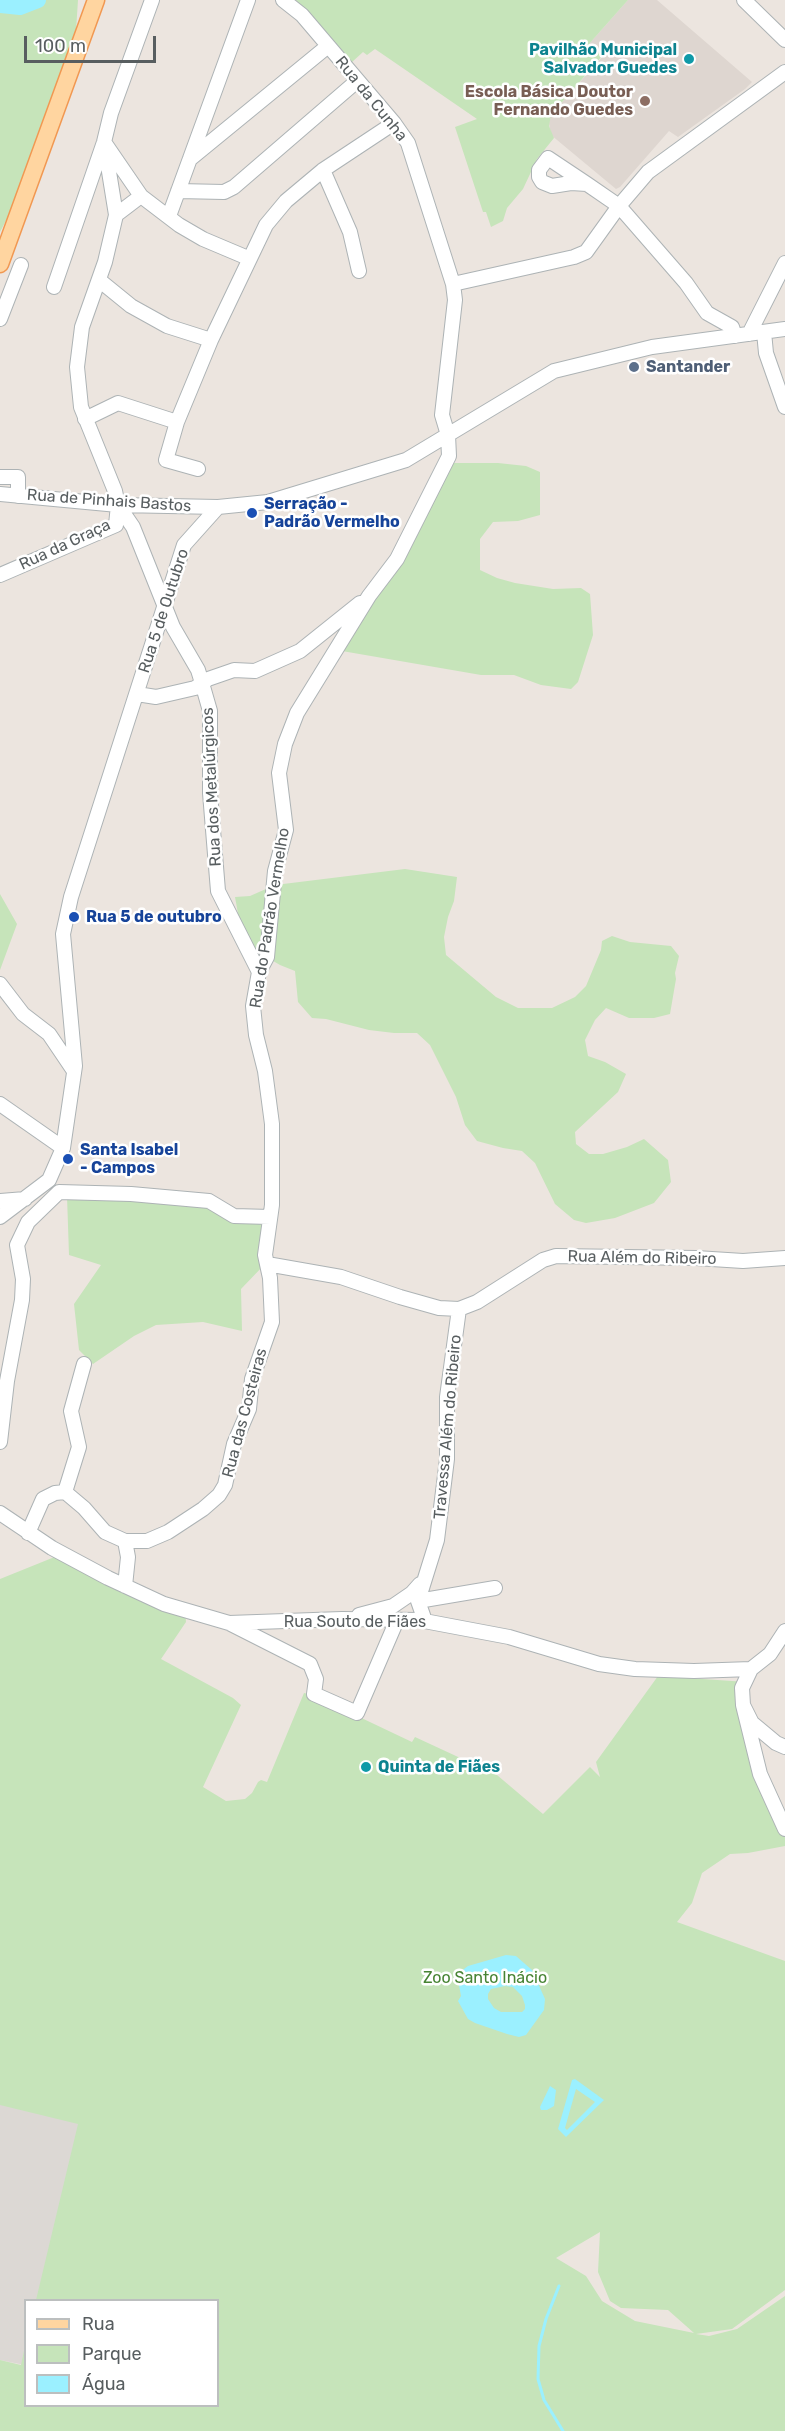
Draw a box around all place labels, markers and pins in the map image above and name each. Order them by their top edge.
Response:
place label: Pavilhão Municipal Salvador Guedes [529,40,677,78]
marker: Pavilhão Municipal Salvador Guedes [682,52,696,66]
place label: Escola Básica Doutor Fernando Guedes [465,82,633,120]
marker: Escola Básica Doutor Fernando Guedes [638,94,652,108]
place label: Santander [646,357,730,377]
marker: Santander [627,360,641,374]
place label: Serração - Padrão Vermelho [264,494,400,532]
marker: Serração - Padrão Vermelho [245,506,259,520]
place label: Rua 5 de outubro [86,907,222,927]
marker: Rua 5 de outubro [67,910,81,924]
place label: Santa Isabel - Campos [80,1140,178,1178]
marker: Santa Isabel - Campos [61,1152,75,1166]
place label: Quinta de Fiães [378,1757,500,1777]
marker: Quinta de Fiães [359,1760,373,1774]

